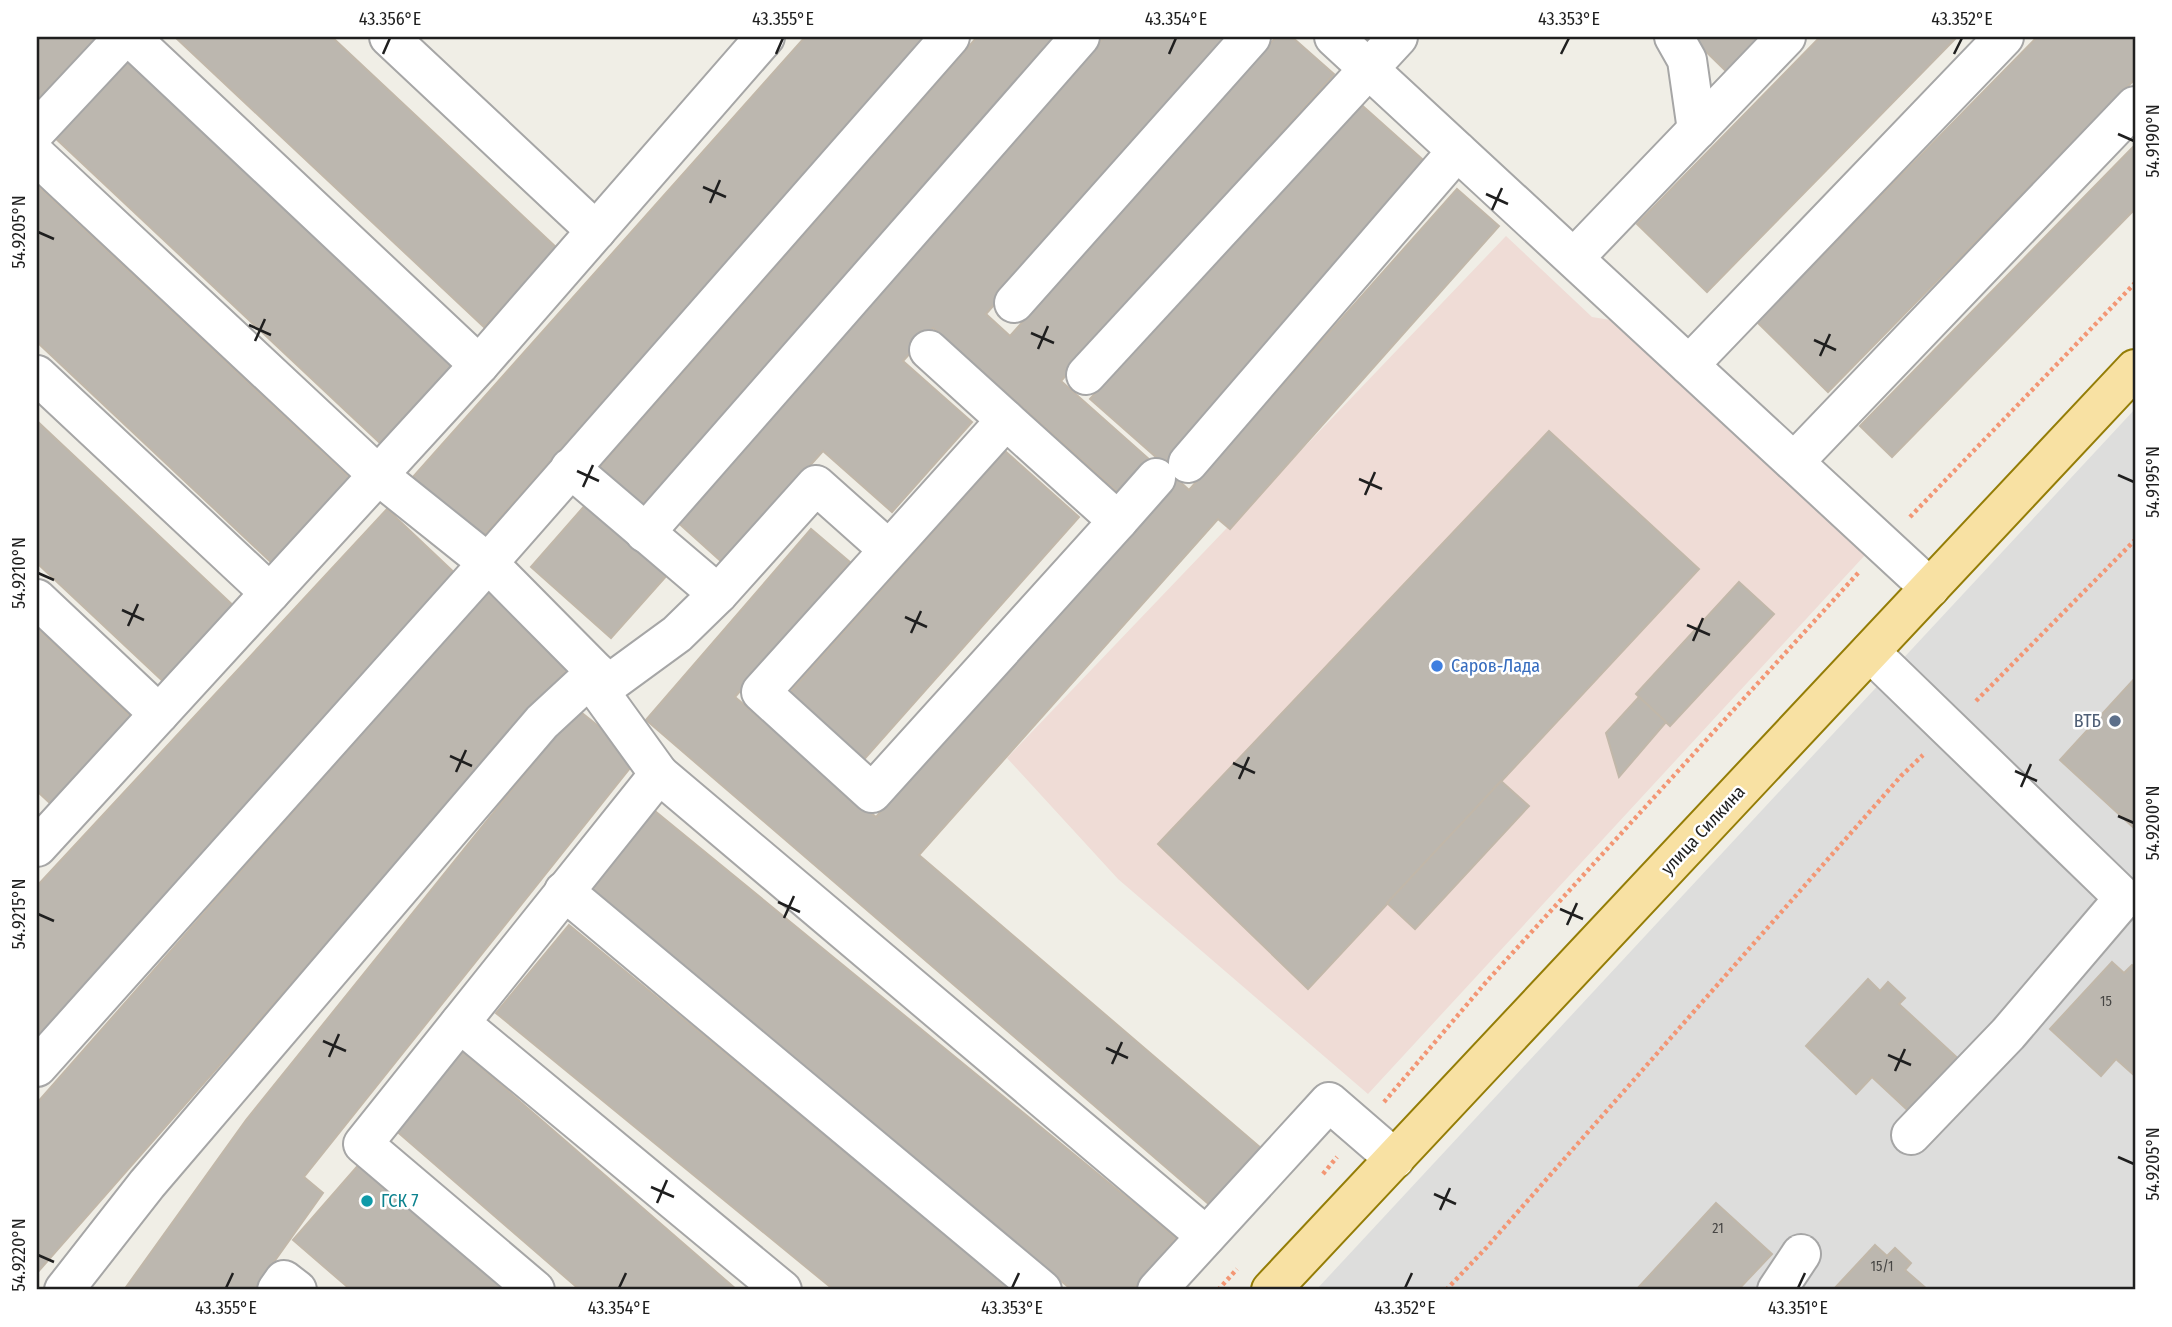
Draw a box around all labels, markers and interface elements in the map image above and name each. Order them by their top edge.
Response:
text: 43.356°E [359,8,421,30]
text: 43.355°E [752,8,814,30]
text: 43.354°E [1145,8,1207,30]
text: 43.353°E [1538,8,1600,30]
text: 43.352°E [1931,8,1993,30]
text: 54.9190°N [2142,104,2164,178]
text: 54.9205°N [8,195,30,269]
text: 54.9195°N [2142,446,2164,518]
text: 54.9210°N [8,537,30,609]
place label: Саров-Лада [1451,655,1540,677]
marker: Саров-Лада [1429,658,1445,674]
place label: ВТБ [2074,710,2101,732]
marker: ВТБ [2107,713,2123,729]
street label: улица Силкина [1656,781,1750,879]
text: 54.9200°N [2142,786,2164,860]
text: 54.9215°N [8,879,30,949]
house number: 15 [2100,993,2112,1010]
text: 54.9205°N [2142,1127,2164,1201]
place label: ГСК 7 [381,1190,419,1212]
marker: ГСК 7 [359,1193,375,1209]
text: 54.9220°N [8,1218,30,1292]
house number: 21 [1712,1220,1724,1237]
house number: 15/1 [1871,1258,1893,1275]
text: 43.355°E [195,1297,257,1319]
text: 43.354°E [588,1297,650,1319]
text: 43.353°E [981,1297,1043,1319]
text: 43.352°E [1374,1297,1436,1319]
text: 43.351°E [1768,1297,1828,1319]

